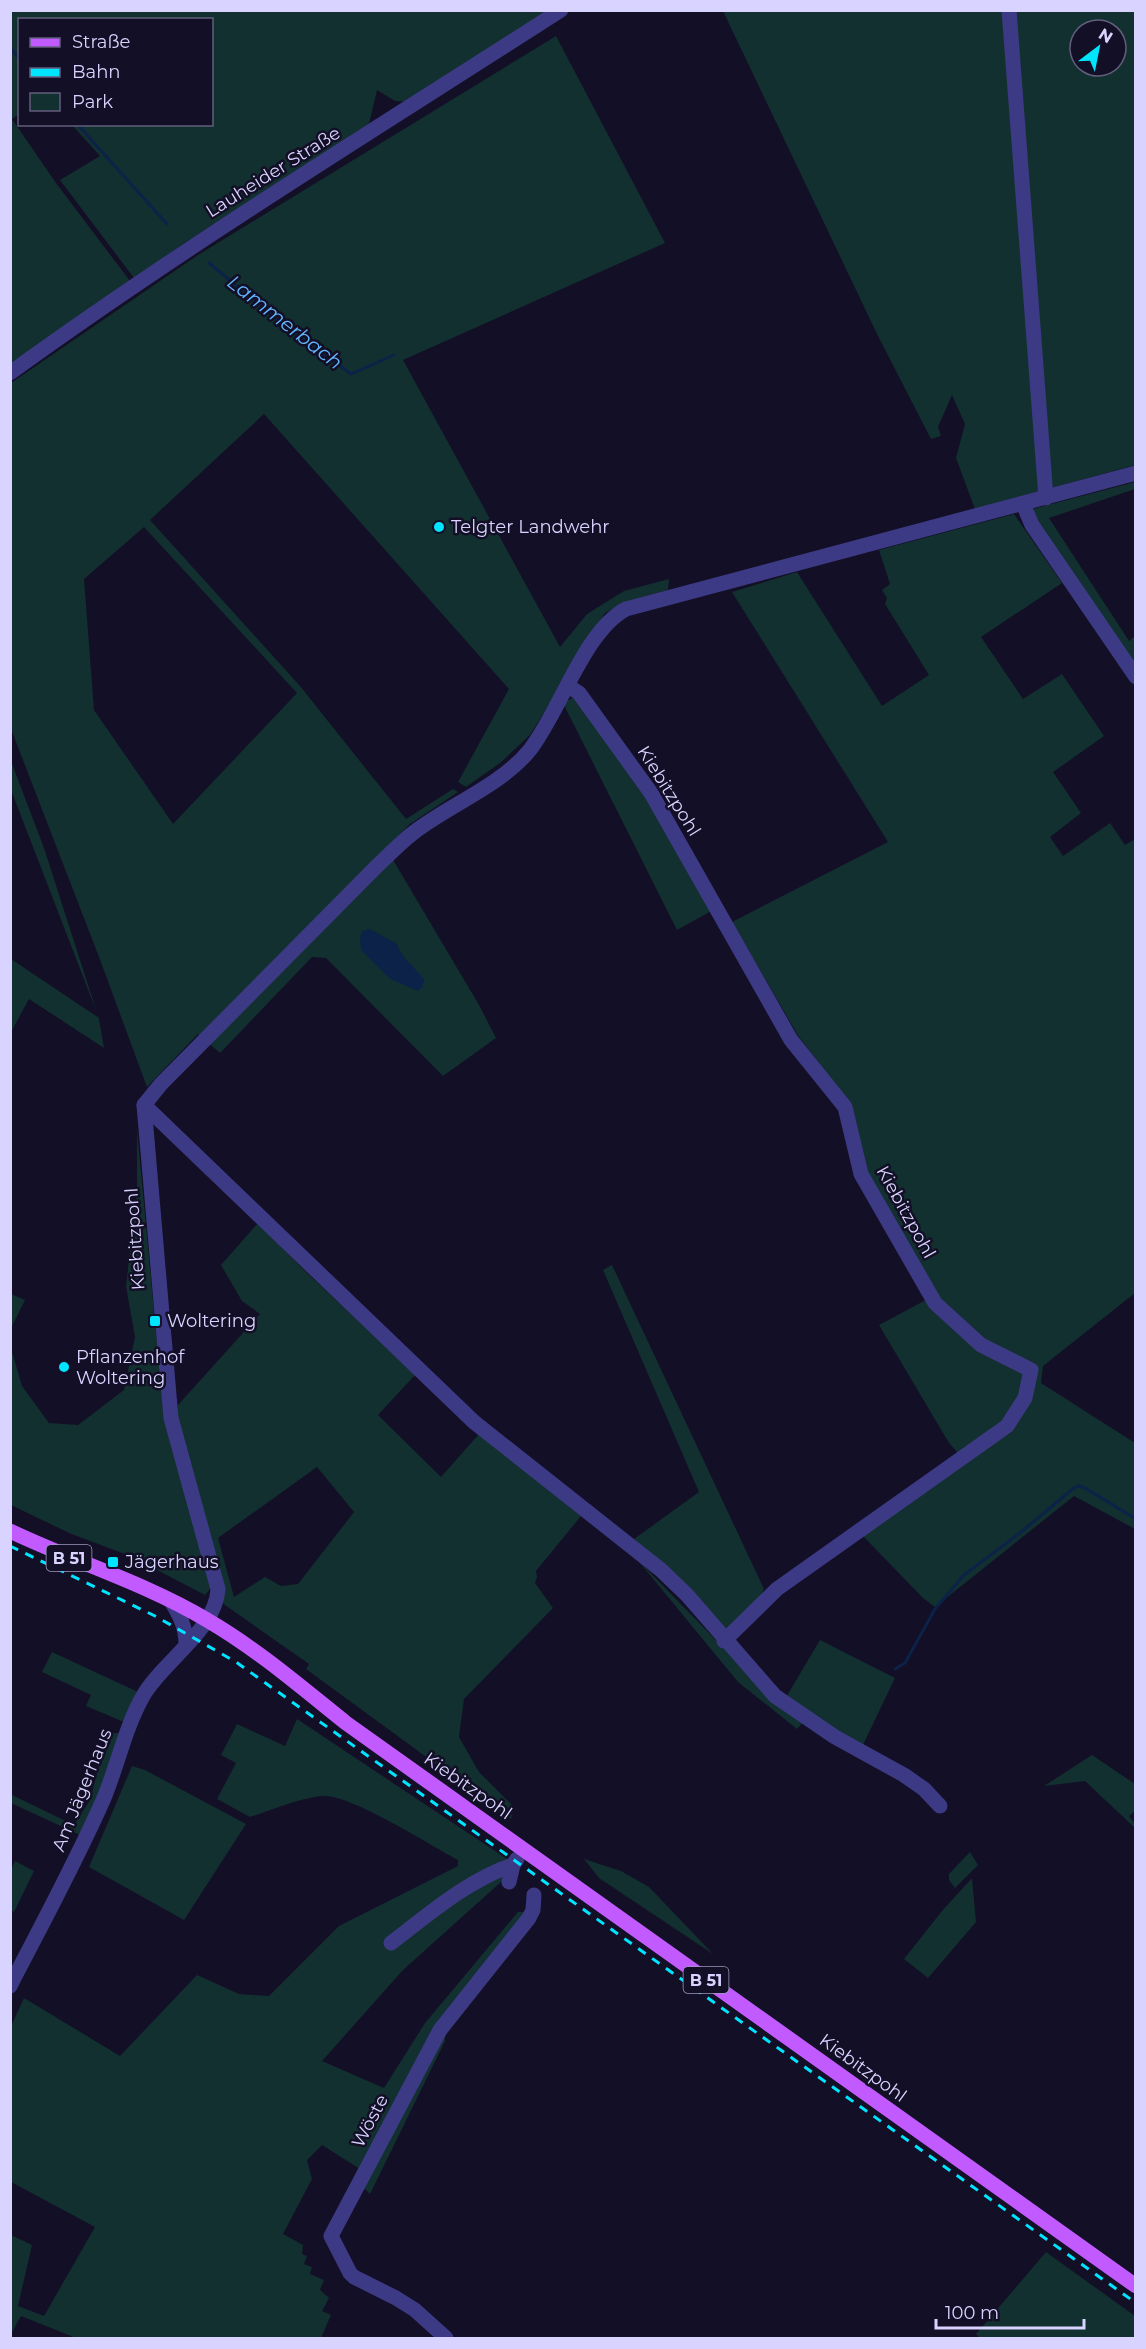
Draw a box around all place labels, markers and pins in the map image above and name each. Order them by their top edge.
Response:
place label: Telgter Landwehr [451,516,610,538]
marker: Telgter Landwehr [432,520,446,534]
place label: Woltering [167,1310,256,1332]
marker: Woltering [148,1314,162,1328]
place label: Pflanzenhof Woltering [76,1346,185,1389]
marker: Pflanzenhof Woltering [57,1360,71,1374]
place label: Jägerhaus [124,1551,219,1573]
marker: Jägerhaus [106,1555,120,1569]

